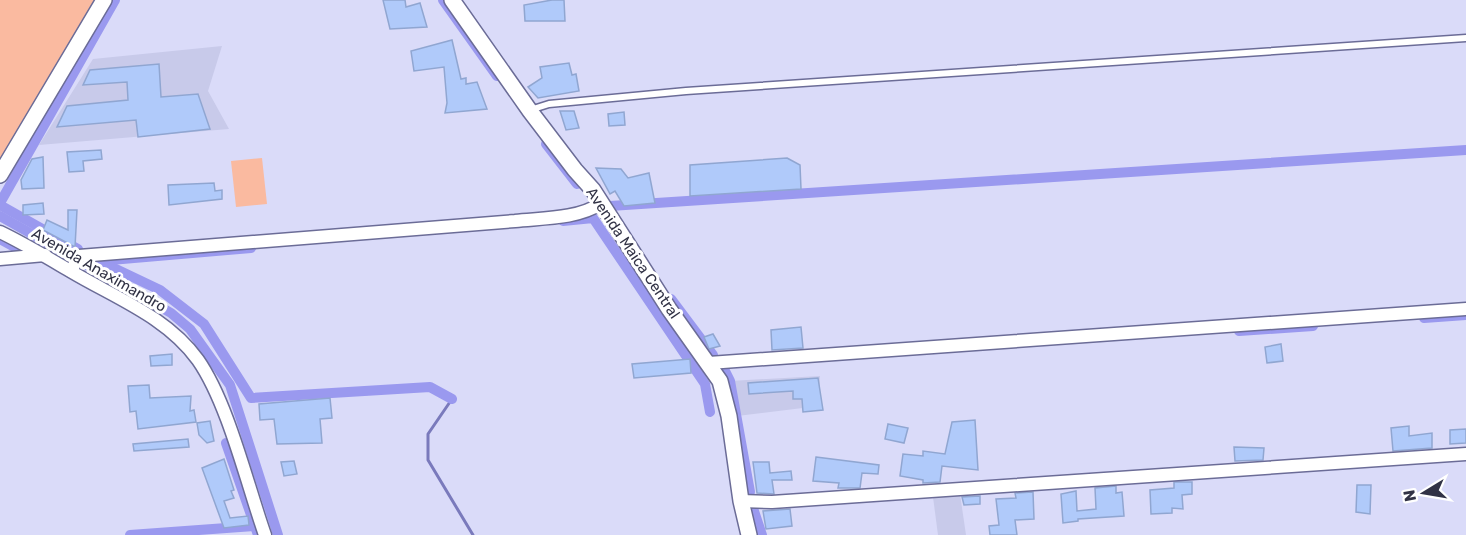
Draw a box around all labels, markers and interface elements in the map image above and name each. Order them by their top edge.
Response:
street label: Avenida Maica Central [582,184,684,322]
street label: Avenida Anaximandro [29,224,169,316]
north arrow [1394,463,1454,523]
text: N [1399,488,1420,503]

